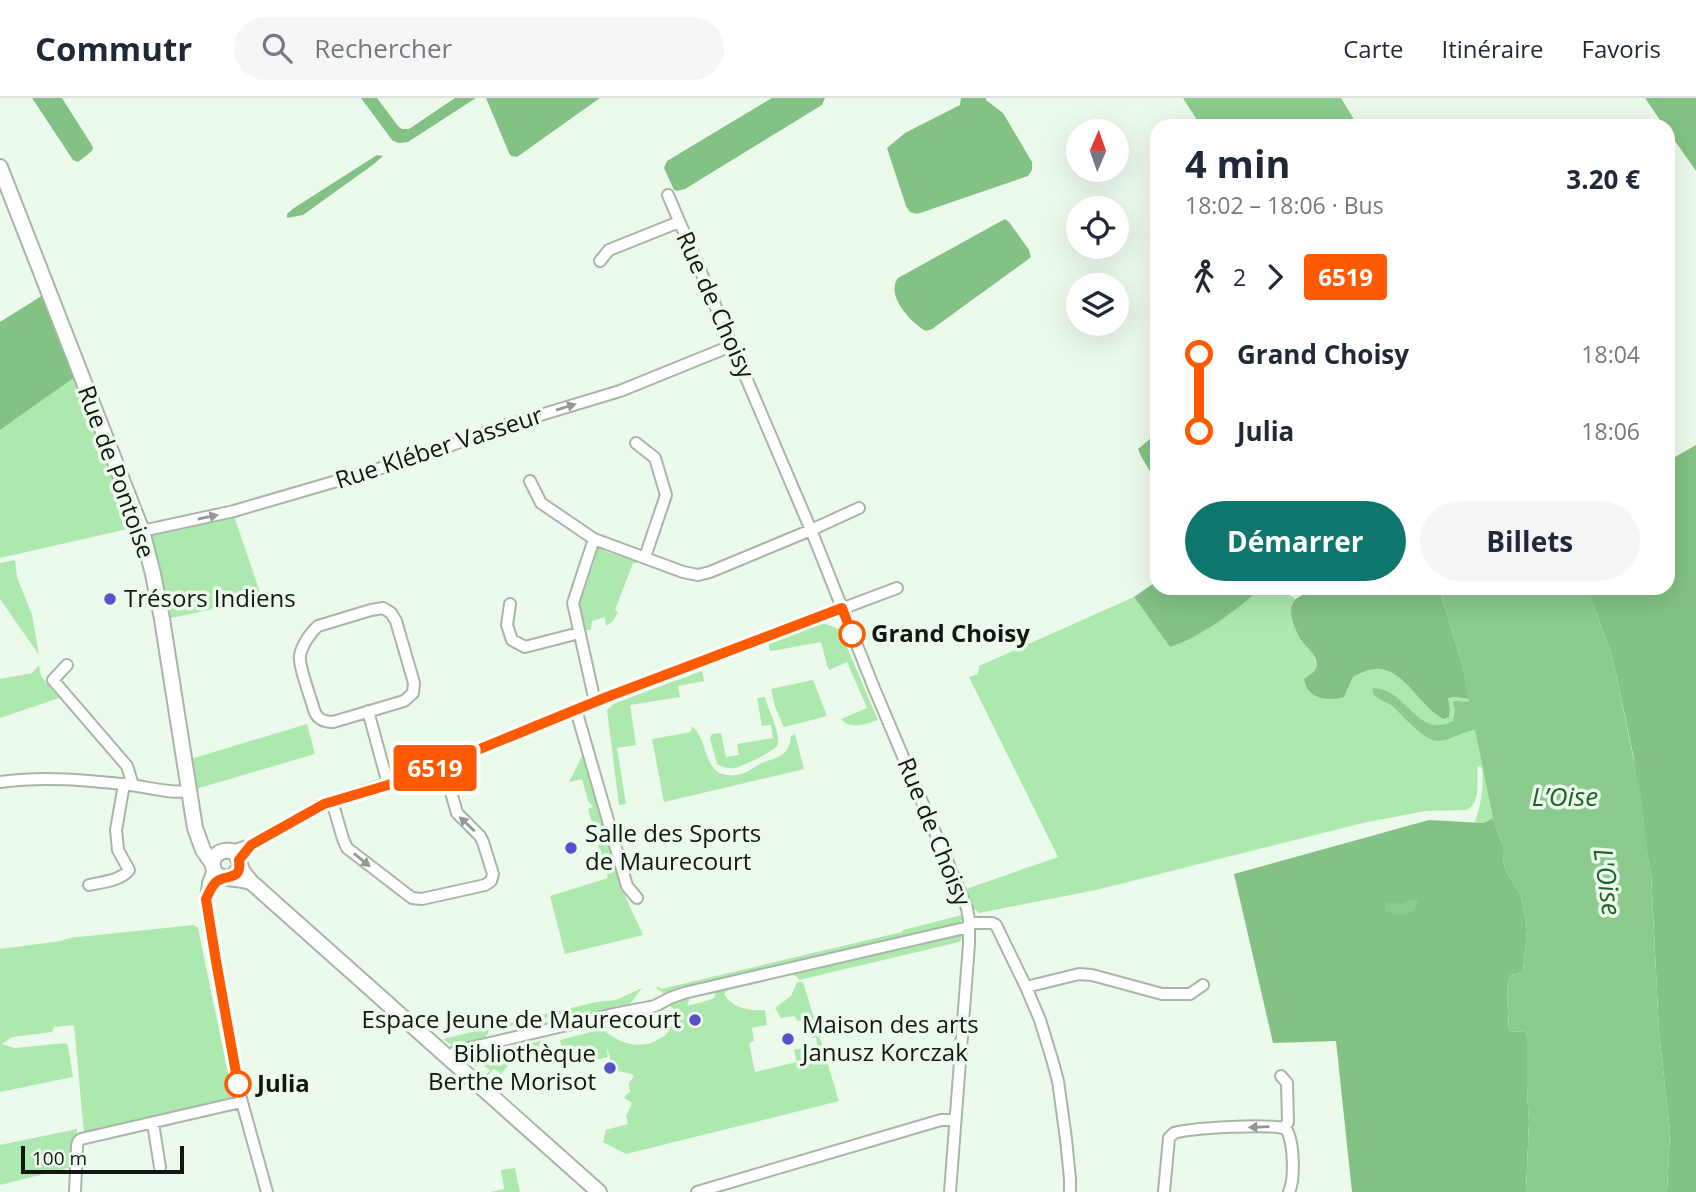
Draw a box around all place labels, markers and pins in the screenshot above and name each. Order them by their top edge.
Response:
place label: Trésors Indiens [124,581,296,614]
marker: Trésors Indiens [102,591,118,607]
place label: Grand Choisy [871,616,1030,649]
marker: Grand Choisy [839,621,865,647]
place label: Salle des Sports de Maurecourt [585,816,761,877]
marker: Salle des Sports de Maurecourt [563,840,579,856]
place label: Espace Jeune de Maurecourt [362,1002,681,1035]
place label: Maison des arts Janusz Korczak [800,1007,979,1068]
marker: Espace Jeune de Maurecourt [687,1012,703,1028]
marker: Maison des arts Janusz Korczak [780,1031,796,1047]
place label: Bibliothèque Berthe Morisot [428,1036,596,1097]
marker: Bibliothèque Berthe Morisot [602,1060,618,1076]
place label: Julia [255,1066,310,1099]
marker: Julia [225,1071,251,1097]

